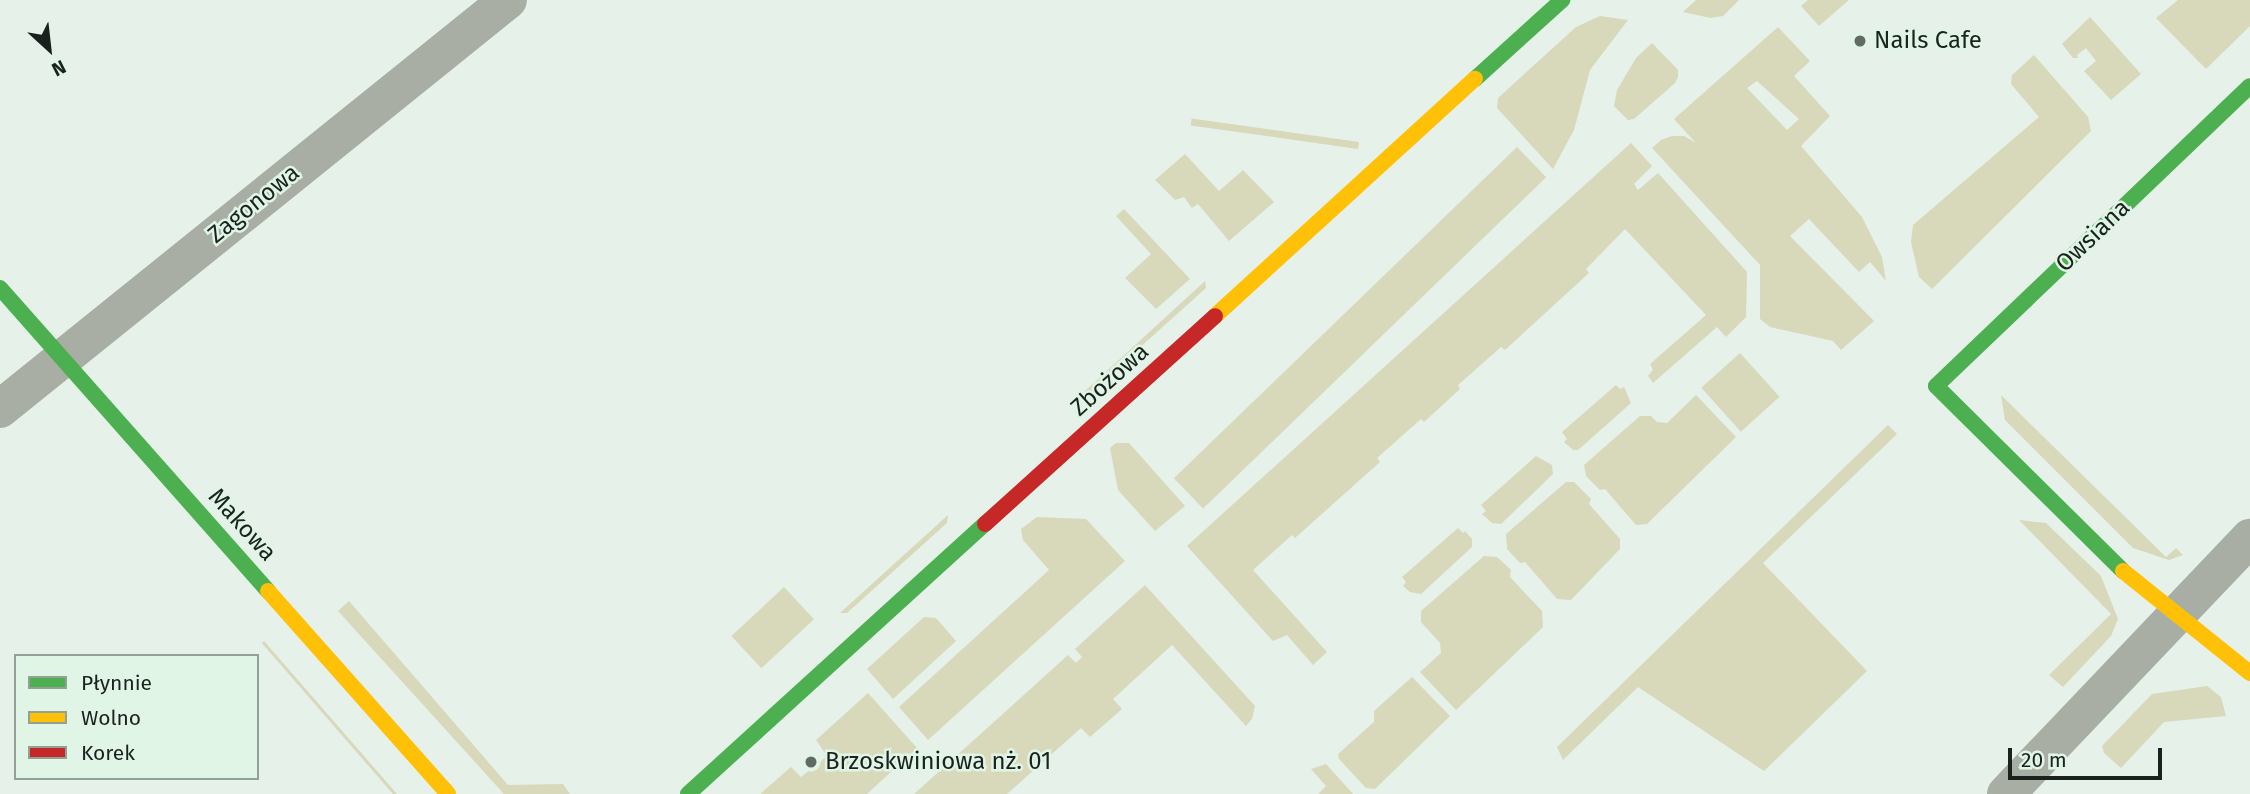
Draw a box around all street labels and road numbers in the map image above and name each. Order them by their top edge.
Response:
street label: Zagonowa [203,158,305,250]
street label: Owsiana [2050,194,2136,278]
street label: Zbożowa [1065,338,1155,422]
street label: Makowa [202,483,282,567]

